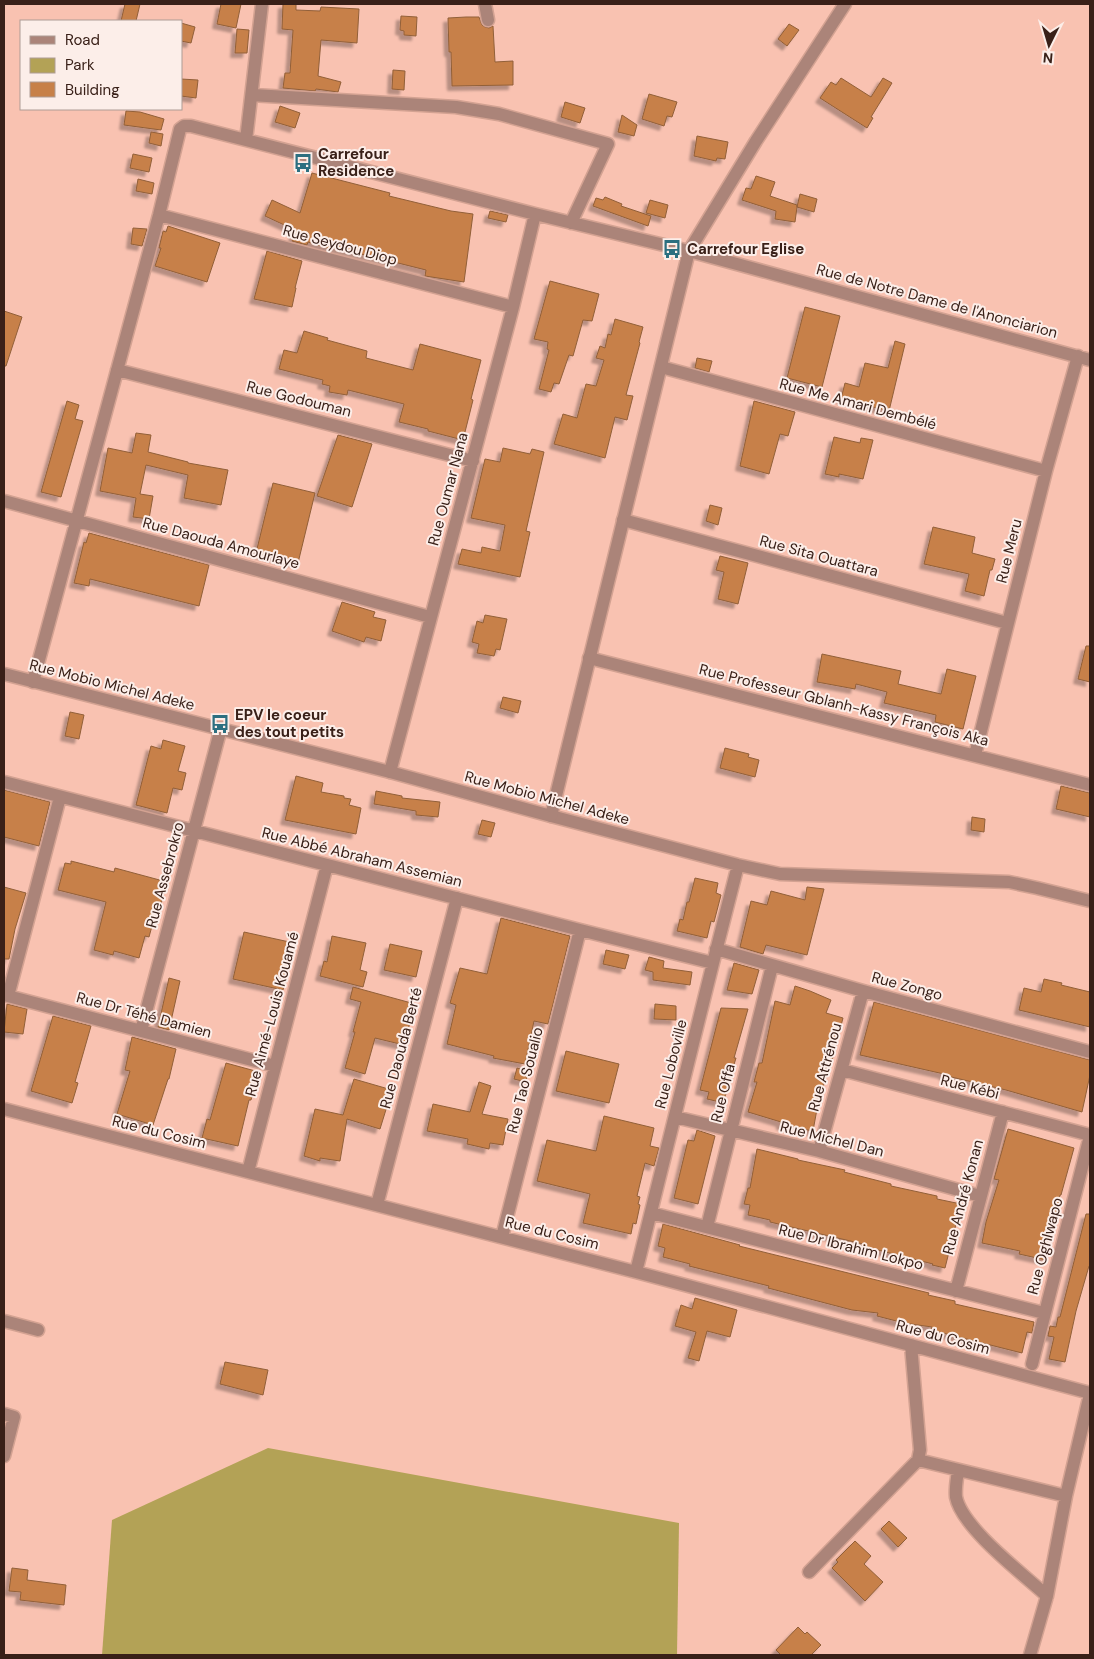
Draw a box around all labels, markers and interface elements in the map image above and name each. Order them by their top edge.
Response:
legend [20,20,182,110]
north arrow [1024,20,1074,70]
text: Road [65,30,100,50]
text: N [1042,49,1054,67]
text: Park [65,55,95,75]
text: Building [65,80,120,100]
place label: Carrefour Residence [318,144,394,181]
bus stop icon: Carrefour Residence [292,152,314,174]
street label: Rue Seydou Diop [281,220,399,270]
bus stop icon: Carrefour Eglise [661,238,683,260]
place label: Carrefour Eglise [687,239,804,259]
street label: Rue de Notre Dame de l'Anonciarion [814,259,1060,343]
street label: Rue Me Amari Dembélé [777,373,939,435]
street label: Rue Godouman [245,376,353,422]
street label: Rue Oumar Nana [423,430,473,548]
street label: Rue Daouda Amourlaye [140,512,302,574]
street label: Rue Meru [991,517,1027,585]
street label: Rue Sita Ouattara [757,531,881,581]
street label: Rue Mobio Michel Adeke [27,655,197,715]
street label: Rue Professeur Gblanh-Kassy François Aka [697,659,991,751]
place label: EPV le coeur des tout petits [235,705,344,742]
bus stop icon: EPV le coeur des tout petits [209,713,231,735]
street label: Rue Mobio Michel Adeke [462,766,632,830]
street label: Rue Assebrokro [141,820,189,930]
street label: Rue Abbé Abraham Assemian [260,822,464,892]
street label: Rue Aimé-Louis Kouamé [240,930,304,1098]
street label: Rue Zongo [869,967,945,1005]
street label: Rue Daouda Berté [375,985,427,1111]
street label: Rue Dr Téhé Damien [74,987,214,1043]
street label: Rue Loboville [650,1017,692,1111]
street label: Rue Attrénou [804,1020,846,1114]
street label: Rue Tao Soualio [502,1025,548,1135]
street label: Rue Offa [706,1062,740,1124]
street label: Rue Kébi [939,1070,1001,1104]
street label: Rue du Cosim [110,1111,208,1153]
street label: Rue Michel Dan [778,1116,886,1162]
street label: Rue André Konan [938,1137,988,1257]
street label: Rue Oghlwapo [1022,1195,1068,1297]
street label: Rue du Cosim [503,1212,601,1254]
street label: Rue Dr Ibrahim Lokpo [777,1219,926,1275]
street label: Rue du Cosim [894,1315,992,1359]

